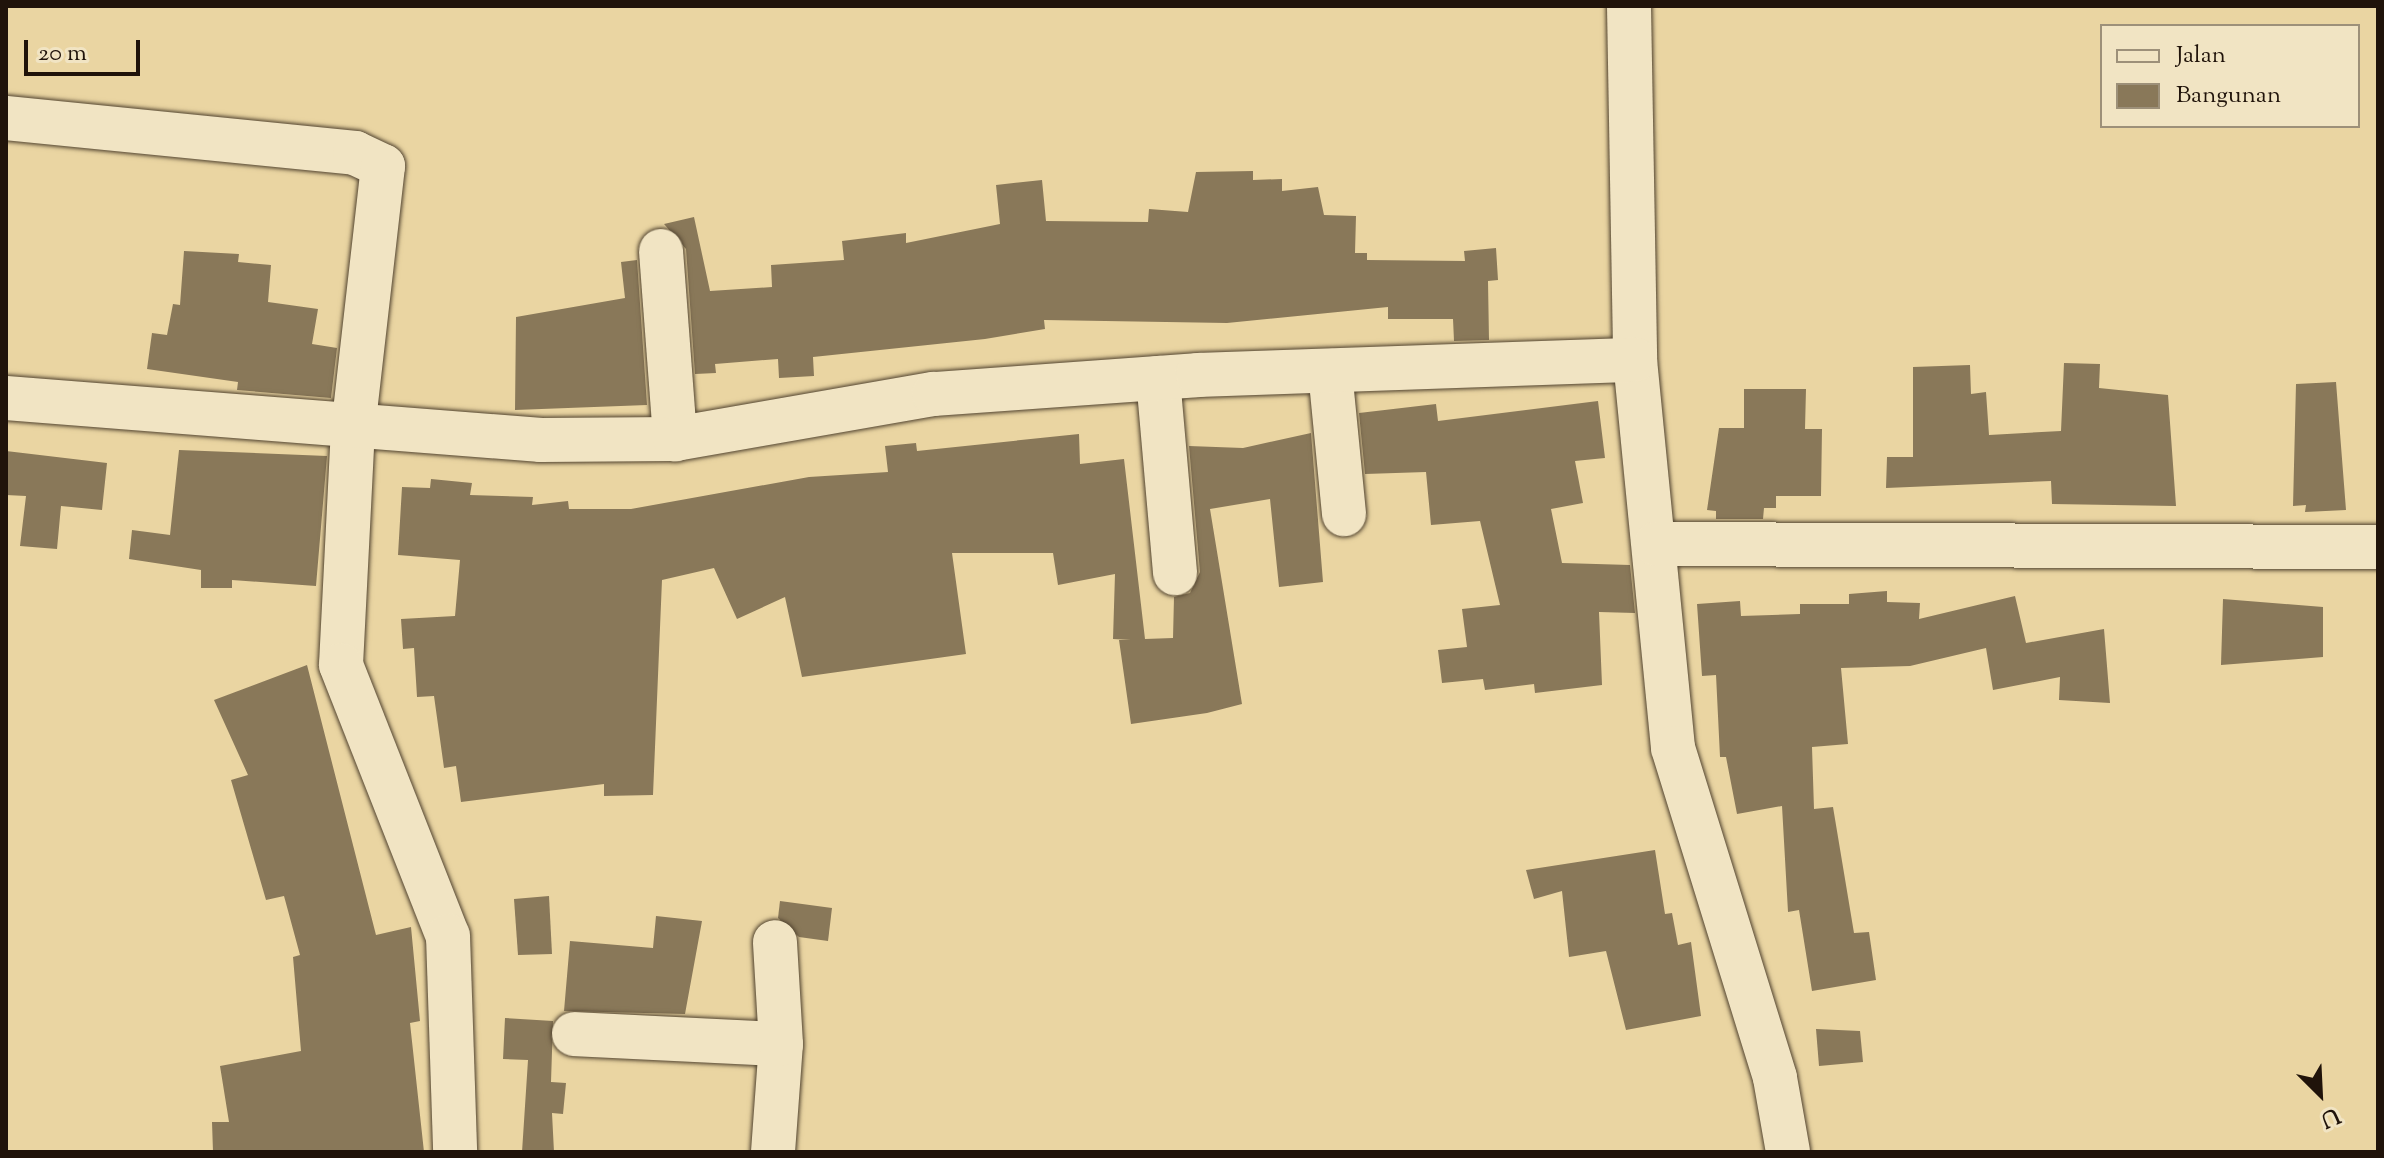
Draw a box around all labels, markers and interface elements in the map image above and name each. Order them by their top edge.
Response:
scale bar [28,24,144,74]
legend [2100,24,2360,128]
text: 20 m [38,37,87,71]
text: Jalan [2176,39,2226,73]
text: Bangunan [2176,79,2281,113]
north arrow [2280,1054,2360,1134]
text: U [2315,1098,2344,1134]

